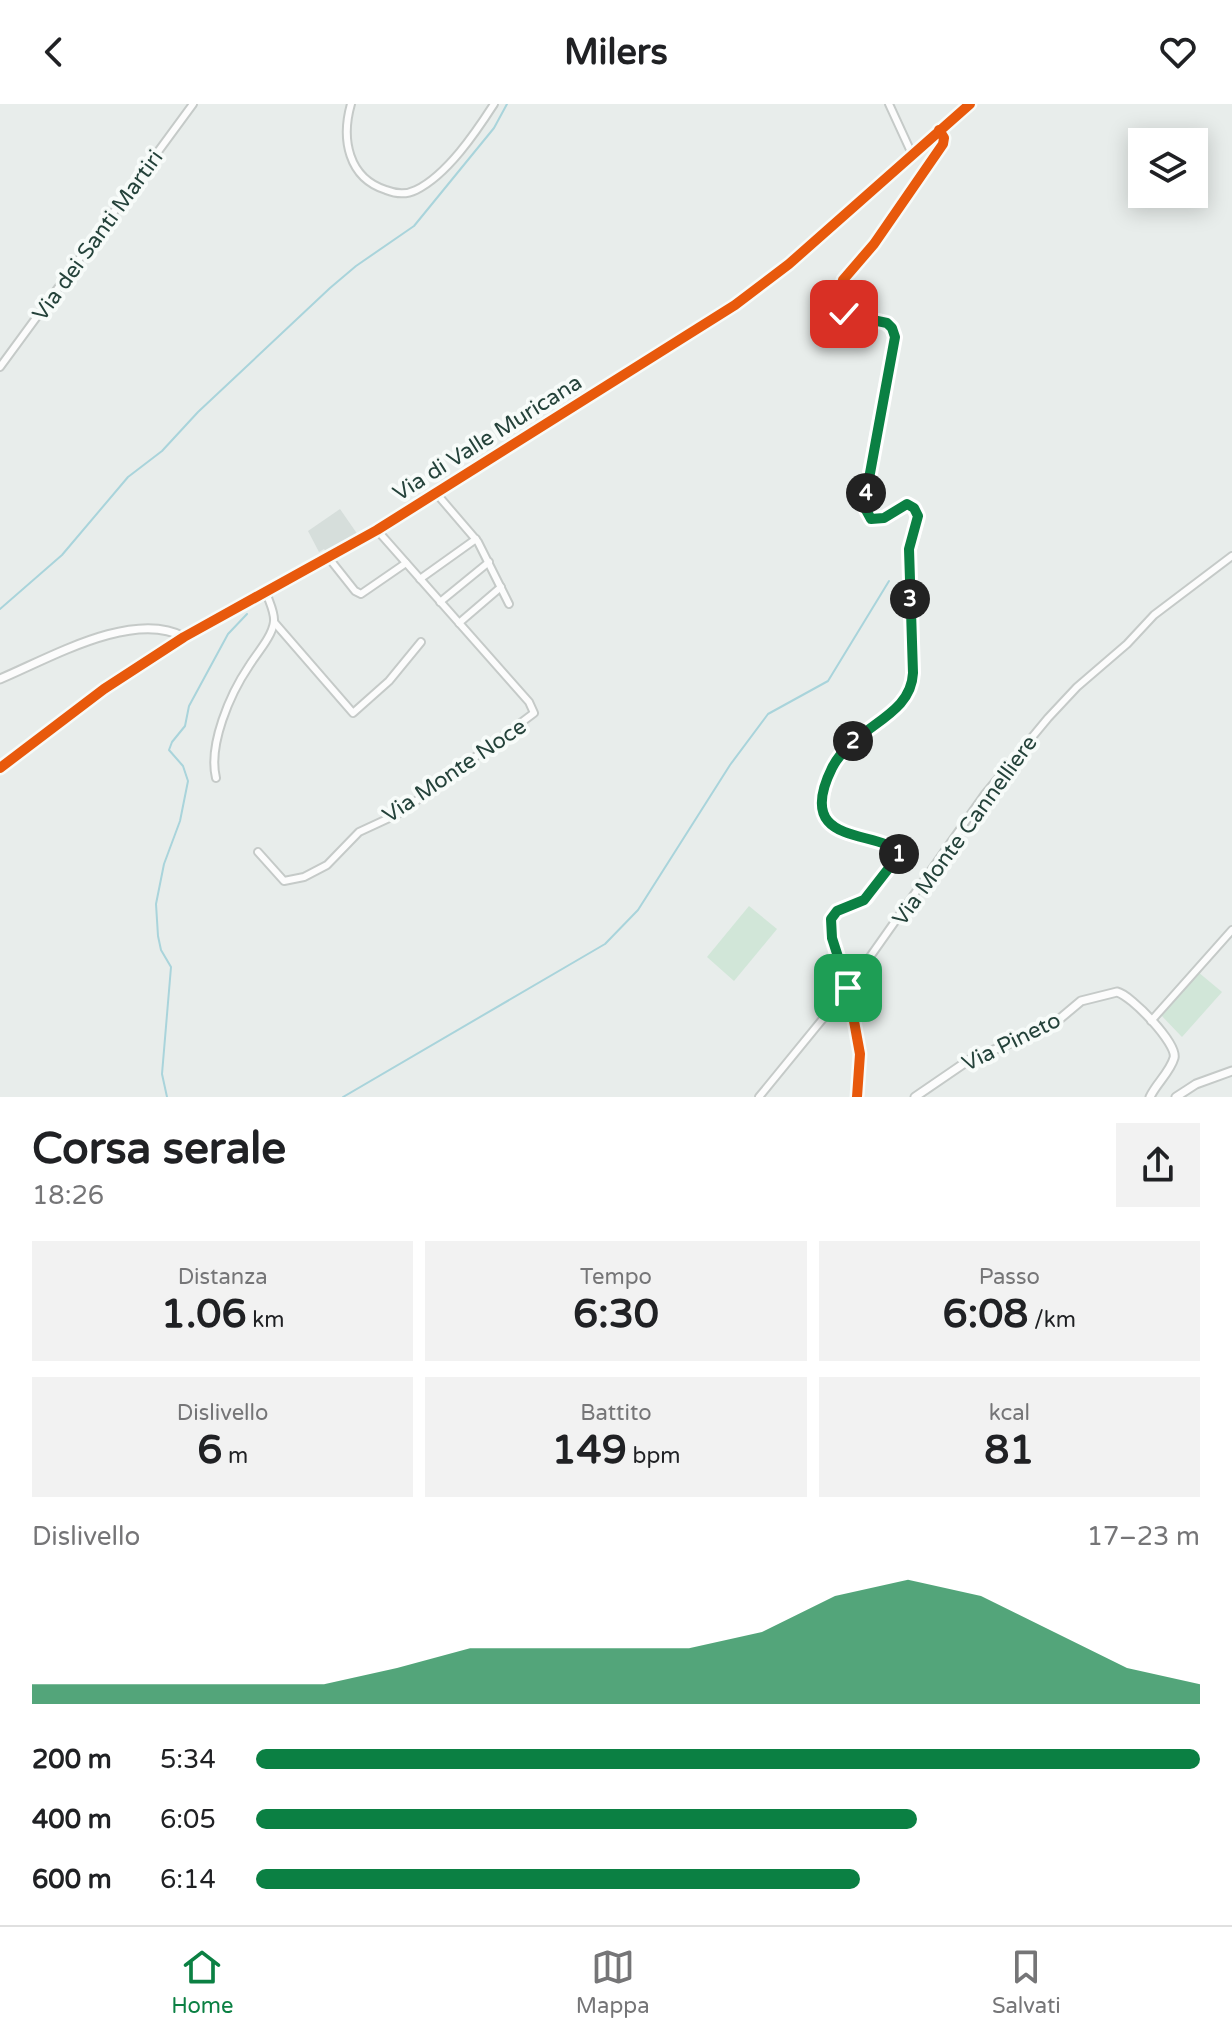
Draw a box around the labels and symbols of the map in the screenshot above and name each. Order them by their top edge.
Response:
street label: Via dei Santi Martiri [27,145,168,326]
pin [810,280,878,348]
street label: Via di Valle Muricana [388,369,587,506]
pin: 4 [846,473,886,513]
pin: 3 [890,579,930,619]
street label: Via Monte Noce [378,713,531,828]
pin: 2 [833,721,873,761]
street label: Via Monte Cannelliere [887,730,1043,931]
pin: 1 [879,834,919,874]
pin [814,954,882,1022]
street label: Via Pineto [958,1007,1065,1077]

